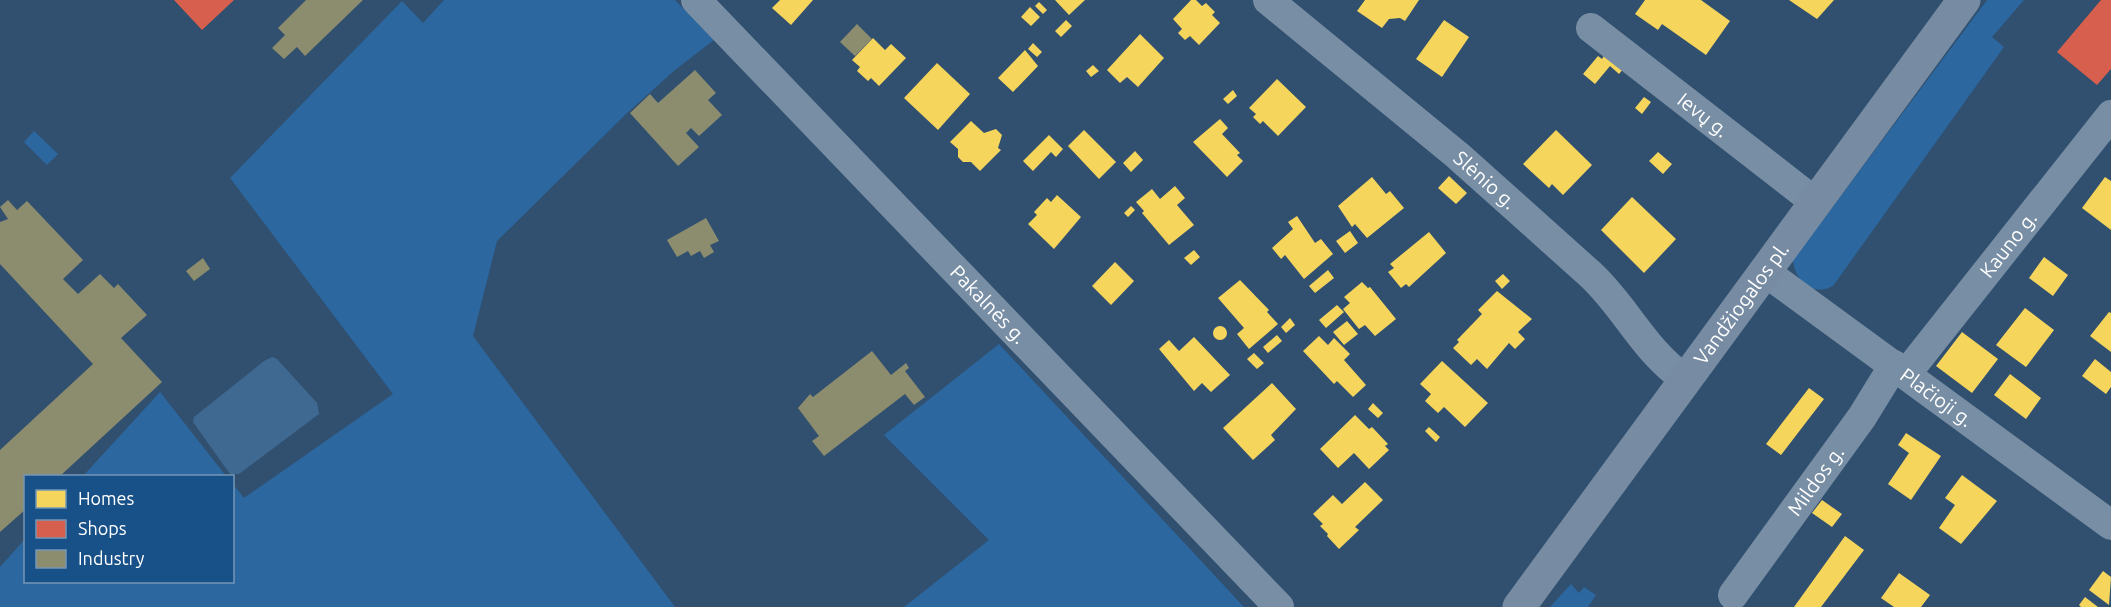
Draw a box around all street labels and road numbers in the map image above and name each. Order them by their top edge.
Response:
street label: Ievų g. [1673,88,1734,142]
street label: Slėnio g. [1449,146,1521,214]
street label: Kauno g. [1975,207,2041,282]
street label: Vandžiogalos pl. [1689,238,1793,369]
street label: Pakalnės g. [946,260,1032,348]
street label: Plačioji g. [1896,363,1978,431]
street label: Mildos g. [1782,441,1848,520]

